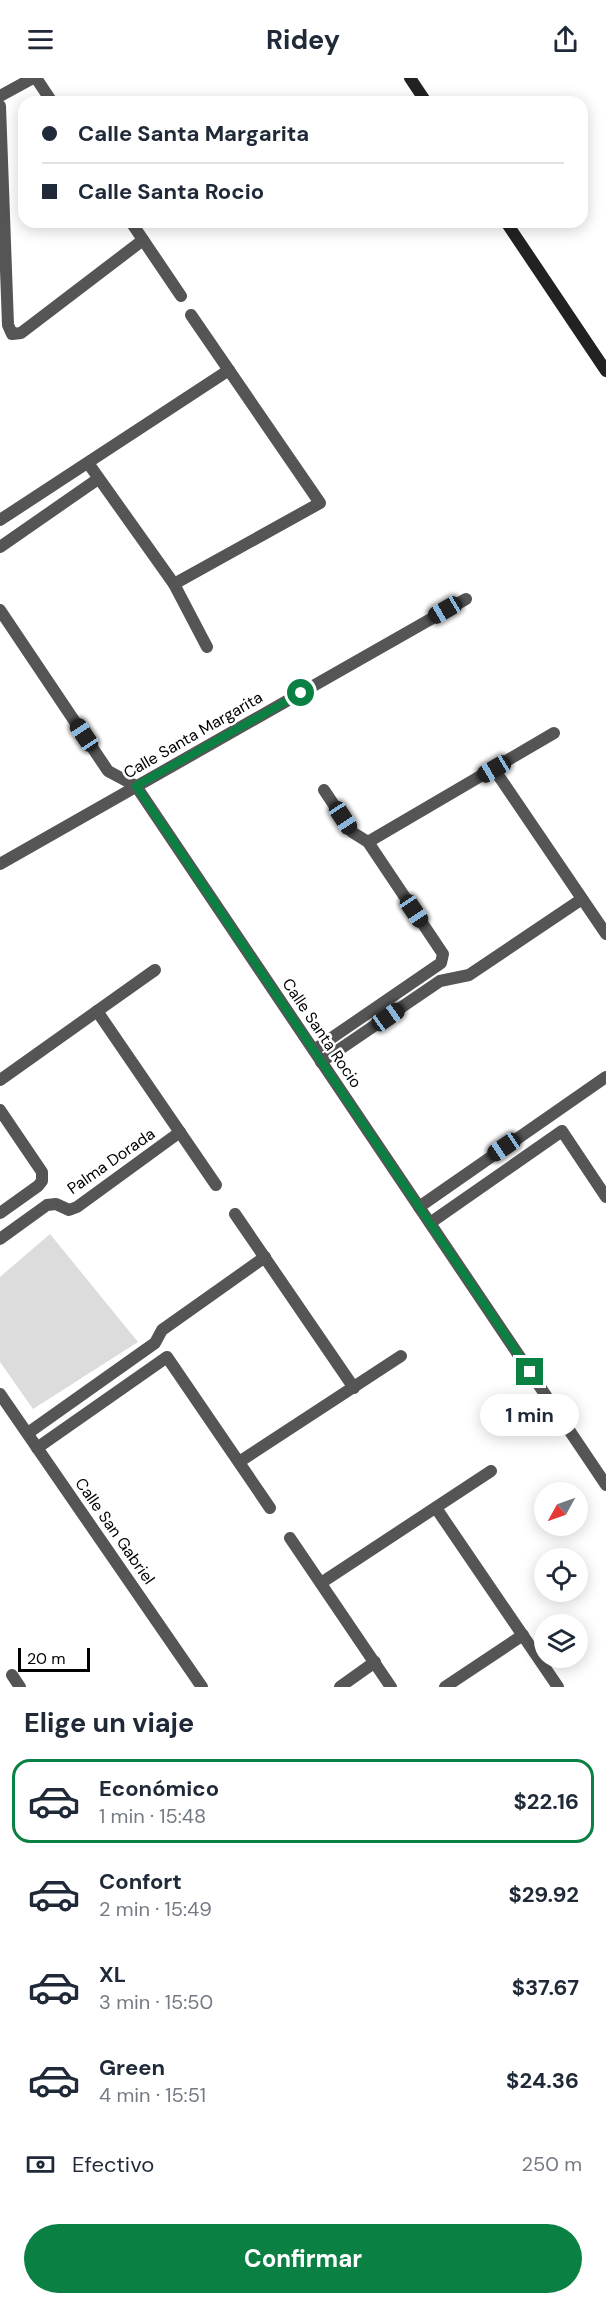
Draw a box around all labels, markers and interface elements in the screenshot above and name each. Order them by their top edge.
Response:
text: Ridey [266,22,340,57]
icon: menu [24,23,57,56]
icon: share [549,23,582,56]
text: Calle Santa Margarita [78,119,309,148]
text: Calle Santa Rocio [78,177,264,206]
car [425,593,465,627]
route start [287,679,314,706]
street label: Calle Santa Margarita [120,687,266,783]
car [66,715,102,755]
car [474,752,514,786]
car [326,798,360,838]
car [396,891,432,931]
street label: Calle Santa Rocio [277,974,367,1092]
car [368,999,408,1035]
street label: Palma Dorada [63,1123,159,1199]
car [484,1129,524,1165]
route end [516,1358,543,1385]
callout: 1 min [480,1393,580,1435]
text: 1 min [505,1402,554,1428]
street label: Calle San Gabriel [70,1474,160,1588]
north arrow [534,1482,588,1536]
map controls [534,1482,588,1668]
button: locate [534,1548,588,1602]
button: layers [534,1614,588,1668]
scale bar [18,1645,90,1672]
text: 20 m [27,1648,66,1669]
text: Elige un viaje [24,1705,194,1740]
icon: car [27,1774,81,1828]
text: Económico [99,1774,219,1803]
text: $22.16 [514,1787,579,1816]
text: 1 min · 15:48 [99,1803,206,1829]
icon: car [27,1867,81,1921]
text: Confort [99,1867,182,1896]
text: $29.92 [508,1880,579,1909]
text: 2 min · 15:49 [99,1896,212,1922]
icon: car [27,1960,81,2014]
text: XL [99,1960,126,1989]
text: $37.67 [512,1973,579,2002]
text: 3 min · 15:50 [99,1989,213,2015]
icon: car [27,2053,81,2107]
text: Green [99,2053,165,2082]
text: $24.36 [506,2066,579,2095]
text: 4 min · 15:51 [99,2082,206,2108]
icon: cash [24,2148,57,2181]
text: Efectivo [72,2150,154,2179]
text: 250 m [521,2151,582,2177]
button: Confirmar [24,2224,582,2293]

